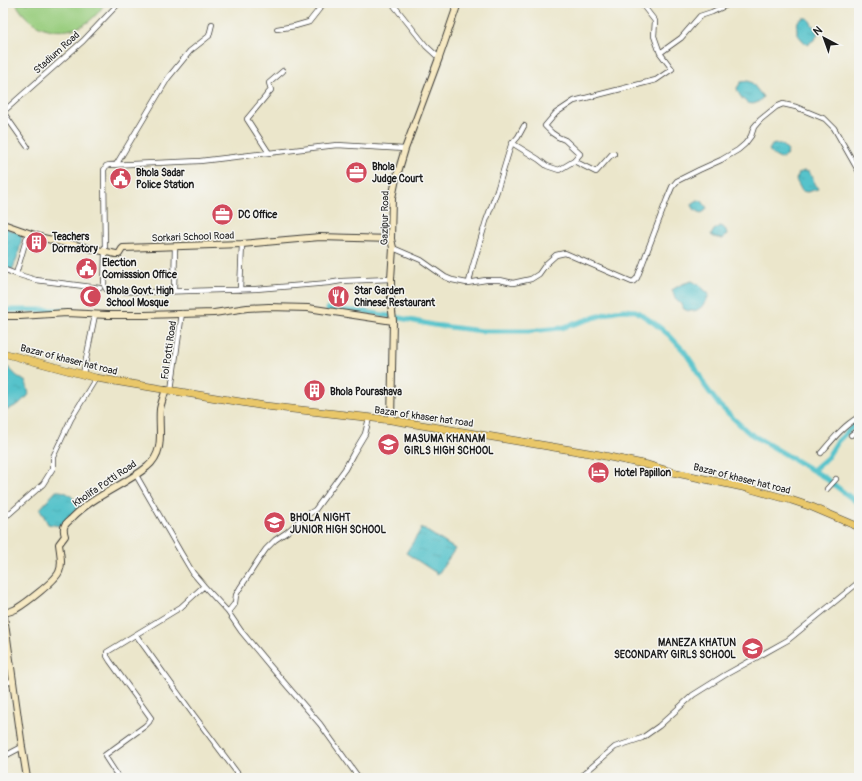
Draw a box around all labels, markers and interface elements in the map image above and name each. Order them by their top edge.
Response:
north arrow [804,18,844,58]
text: N [811,23,825,38]
street label: Stadium Road [31,29,82,77]
office icon: Bhola Judge Court [344,159,370,185]
place label: Bhola Judge Court [372,161,424,185]
public building icon: Bhola Sadar Police Station [108,165,134,191]
place label: Bhola Sadar Police Station [136,167,195,191]
street label: Gazipur Road [379,191,391,245]
office icon: DC Office [210,201,236,227]
place label: DC Office [238,209,278,221]
building icon: Teachers Dormatory [23,229,49,255]
street label: Sorkari School Road [151,230,235,244]
place label: Teachers Dormatory [51,231,98,255]
public building icon: Election Comisssion Office [74,255,100,281]
place label: Election Comisssion Office [102,257,178,281]
mosque icon: Bhola Govt. High School Mosque [77,283,103,309]
restaurant icon: Star Garden Chinese Restaurant [326,283,352,309]
place label: Bhola Govt. High School Mosque [106,285,174,309]
place label: Star Garden Chinese Restaurant [354,285,436,309]
street label: Fol Potti Road [159,320,179,380]
street label: Bazar of khaser hat road [19,342,119,378]
building icon: Bhola Pourashava [302,378,328,404]
place label: Bhola Pourashava [330,386,402,398]
street label: Bazar of khaser hat road [374,404,474,430]
school or university icon: MASUMA KHANAM GIRLS HIGH SCHOOL [376,431,402,457]
place label: MASUMA KHANAM GIRLS HIGH SCHOOL [404,433,494,457]
street label: Kholifa Potti Road [70,458,139,510]
hotel icon: Hotel Papillon [585,459,611,485]
street label: Bazar of khaser hat road [692,461,792,497]
place label: Hotel Papillon [614,467,672,479]
school or university icon: BHOLA NIGHT JUNIOR HIGH SCHOOL [262,510,288,536]
place label: BHOLA NIGHT JUNIOR HIGH SCHOOL [290,512,386,536]
school or university icon: MANEZA KHATUN SECONDARY GIRLS SCHOOL [739,635,765,661]
place label: MANEZA KHATUN SECONDARY GIRLS SCHOOL [614,637,736,661]

